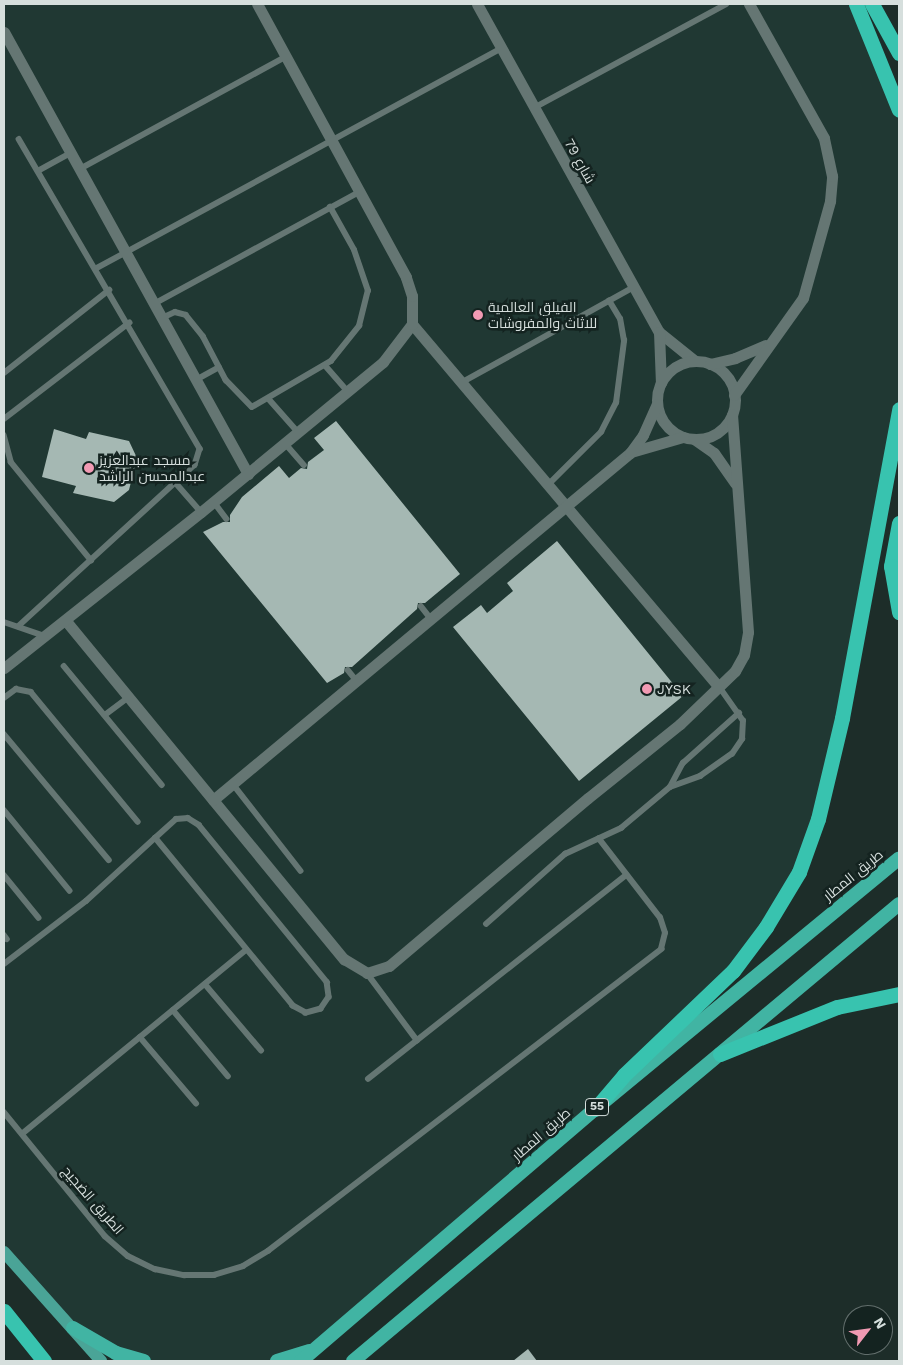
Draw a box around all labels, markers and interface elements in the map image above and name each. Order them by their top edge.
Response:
street label: شارع 79 [561,136,599,186]
place label: الفيلق العالمية للاثاث والمفروشات [488,299,597,332]
marker: الفيلق العالمية للاثاث والمفروشات [472,309,484,321]
place label: مسجد عبدالعزيز عبدالمحسن الراشد [99,452,205,484]
marker: مسجد عبدالعزيز عبدالمحسن الراشد [83,462,95,474]
place label: JYSK [657,681,691,697]
marker: JYSK [641,683,653,695]
street label: طريق المطار [820,846,886,904]
road number: 55 [584,1098,610,1116]
street label: طريق المطار [508,1104,574,1164]
street label: الطريق الضجيج [59,1162,127,1238]
north arrow [843,1305,893,1355]
text: N [871,1315,890,1331]

